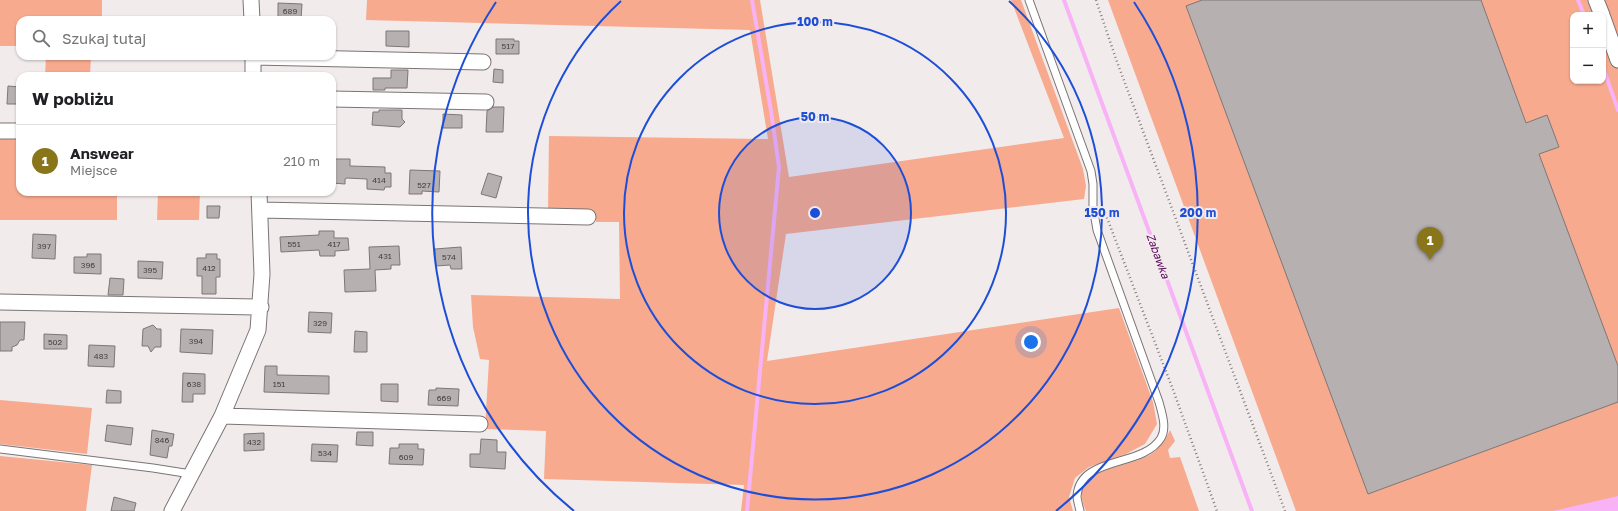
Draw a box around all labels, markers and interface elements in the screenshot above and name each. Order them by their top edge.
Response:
house number: 689 [283,6,297,16]
map controls [1570,12,1606,84]
button: + [1570,12,1606,48]
text: 100 m [797,14,833,29]
search box [16,16,336,60]
icon: search [30,27,52,49]
text: Szukaj tutaj [62,29,146,47]
house number: 517 [502,41,514,51]
button: − [1570,48,1606,84]
text: W pobliżu [32,88,114,109]
text: 50 m [801,109,829,124]
text: Answear [70,144,134,162]
text: 1 [42,153,48,169]
text: 210 m [283,153,320,169]
text: Miejsce [70,162,117,178]
house number: 414 [372,175,386,185]
house number: 527 [417,180,431,190]
text: 150 m [1085,205,1119,220]
text: 200 m [1180,205,1216,220]
centre of rings [808,206,822,220]
pin: 1 [1417,227,1443,260]
water label: Zabawka [1144,232,1173,281]
house number: 551 [287,239,301,249]
house number: 417 [328,239,341,249]
house number: 397 [37,241,51,251]
house number: 431 [378,251,392,261]
house number: 574 [442,252,456,262]
house number: 396 [81,260,95,270]
house number: 412 [202,263,216,273]
house number: 395 [143,265,157,275]
house number: 329 [313,318,327,328]
your location [1021,332,1041,352]
house number: 394 [189,336,203,346]
house number: 502 [48,337,62,347]
house number: 483 [94,351,109,361]
house number: 638 [187,379,201,389]
house number: 151 [273,379,285,389]
house number: 669 [437,393,451,403]
house number: 846 [155,435,169,445]
house number: 432 [247,437,261,447]
house number: 534 [318,448,332,458]
house number: 609 [399,452,413,462]

